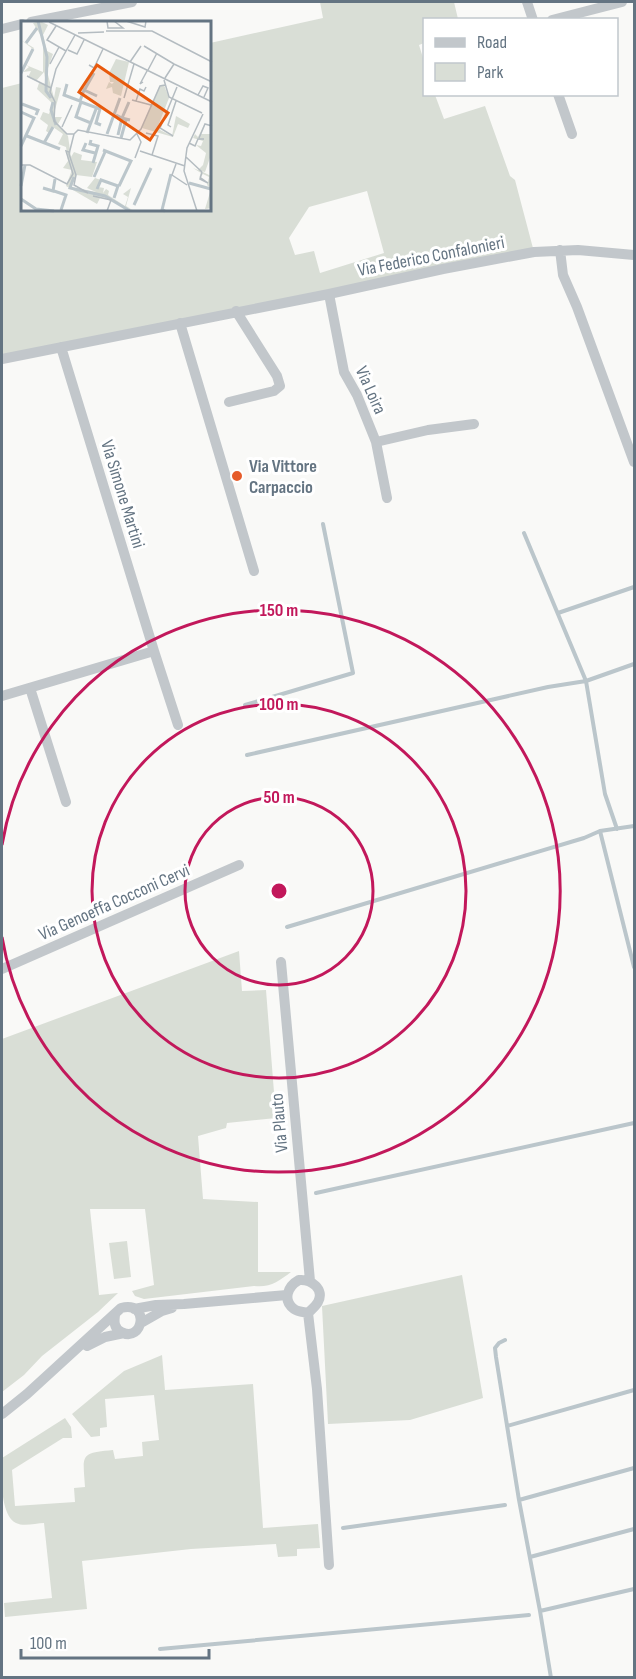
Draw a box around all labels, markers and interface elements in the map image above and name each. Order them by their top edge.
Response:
legend [423,18,618,96]
inset map [21,21,212,212]
text: Road [477,32,507,53]
text: Park [477,62,503,83]
street label: Via Federico Confalonieri [356,232,506,281]
street label: Via Loira [351,363,390,418]
street label: Via Simone Martini [96,438,149,551]
place label: Via Vittore Carpaccio [249,456,317,498]
marker: Via Vittore Carpaccio [230,469,244,483]
text: 150 m [260,600,298,621]
text: 100 m [260,694,299,715]
text: 50 m [263,787,295,808]
street label: Via Genoeffa Cocconi Cervi [36,860,193,945]
centre of rings [269,881,289,901]
street label: Via Plauto [266,1092,293,1153]
scale bar [21,1622,208,1660]
text: 100 m [30,1633,67,1654]

